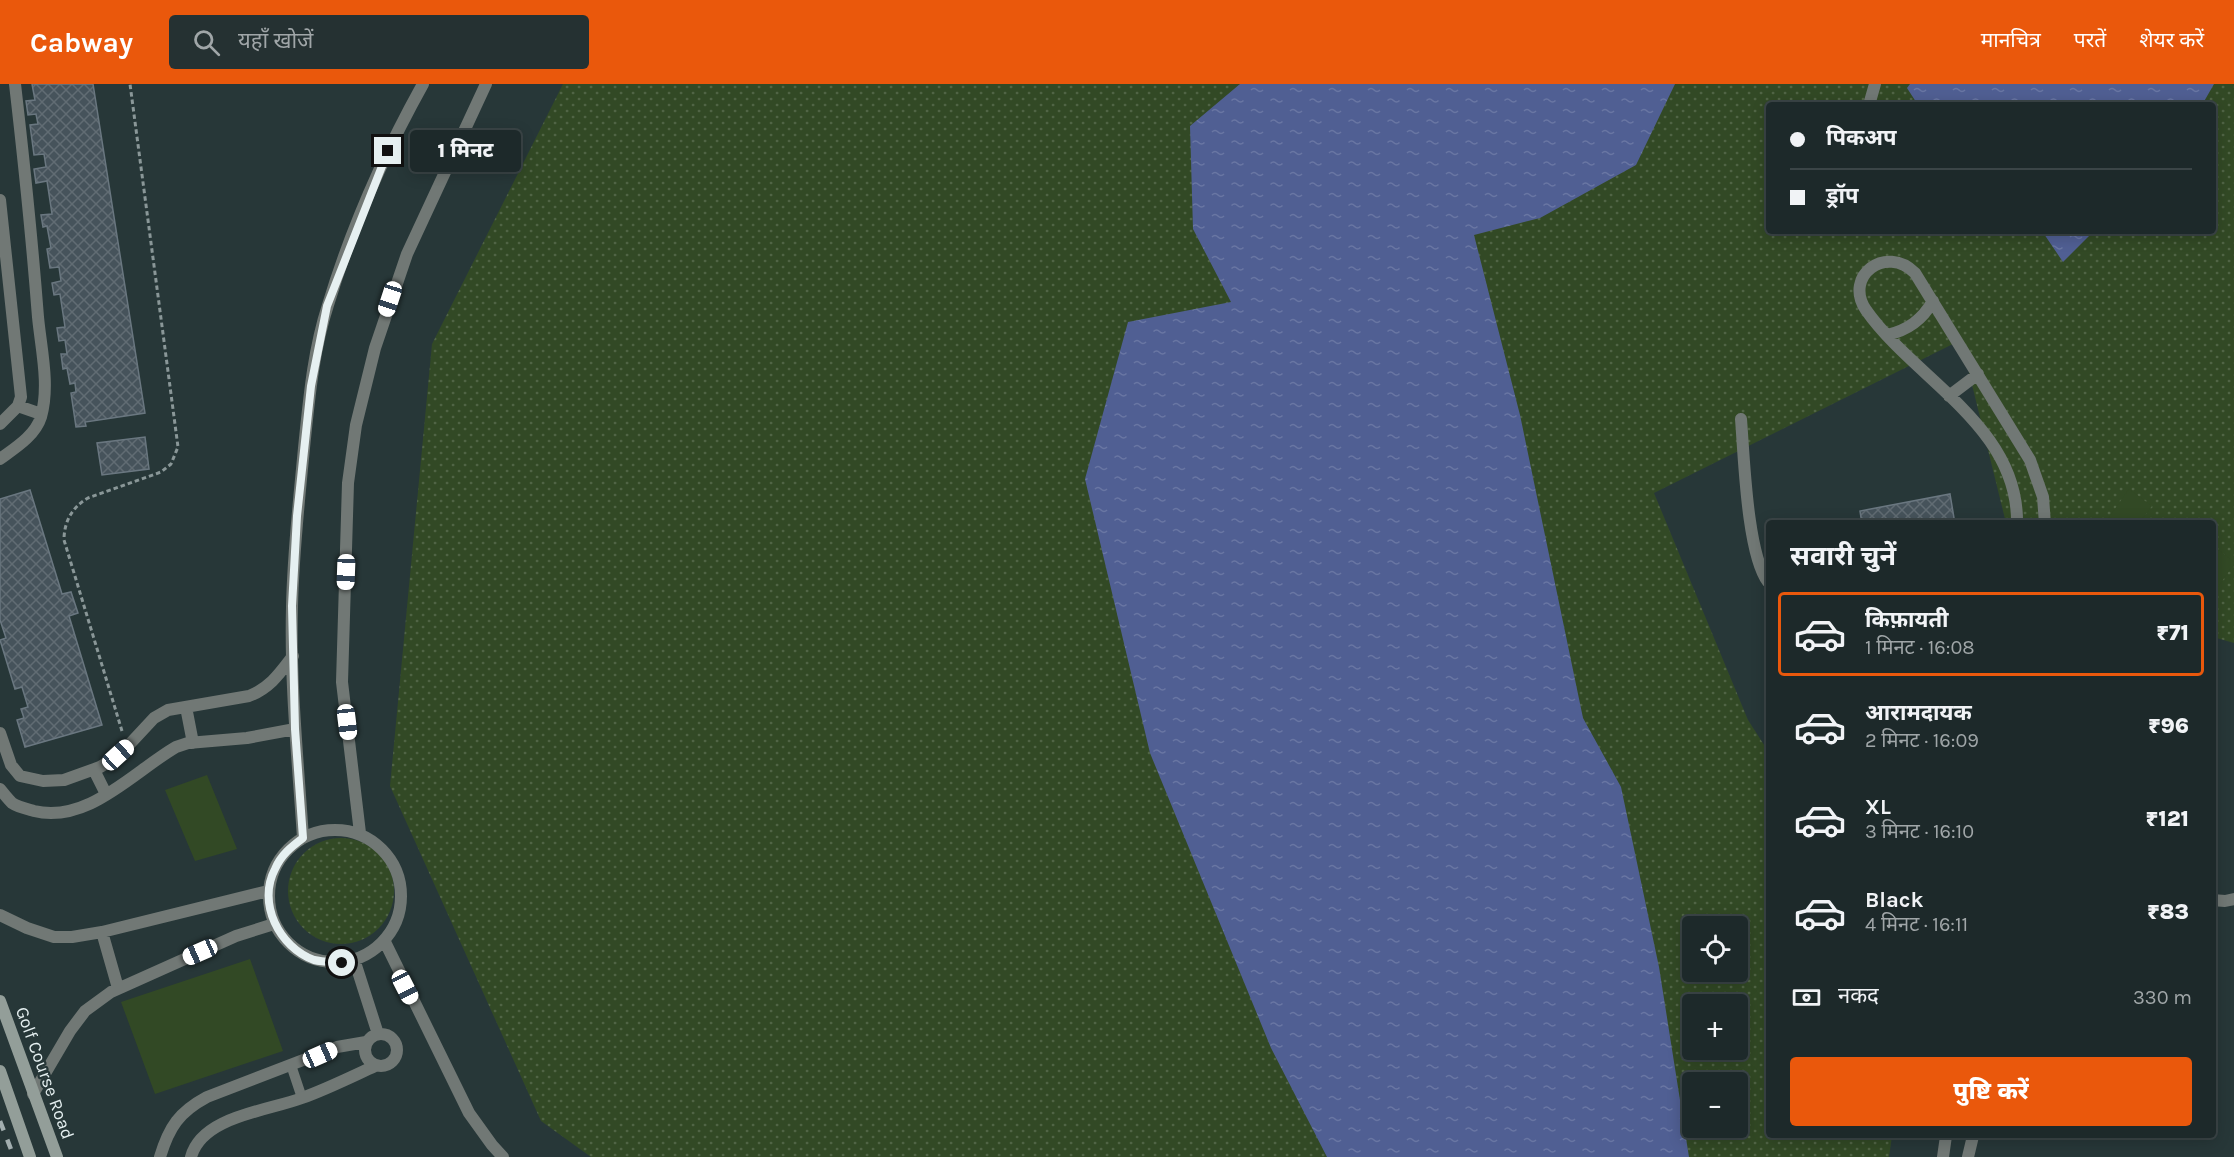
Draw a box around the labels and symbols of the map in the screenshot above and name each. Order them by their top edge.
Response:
callout: 1 मिनट [409,130,520,172]
route end [374,137,401,164]
car [376,279,404,319]
car [336,554,356,590]
car [336,703,358,741]
car [99,736,137,774]
car [180,936,220,968]
route start [328,949,355,976]
car [389,967,421,1007]
street label: Golf Course Road [11,1004,79,1142]
car [300,1039,340,1071]

